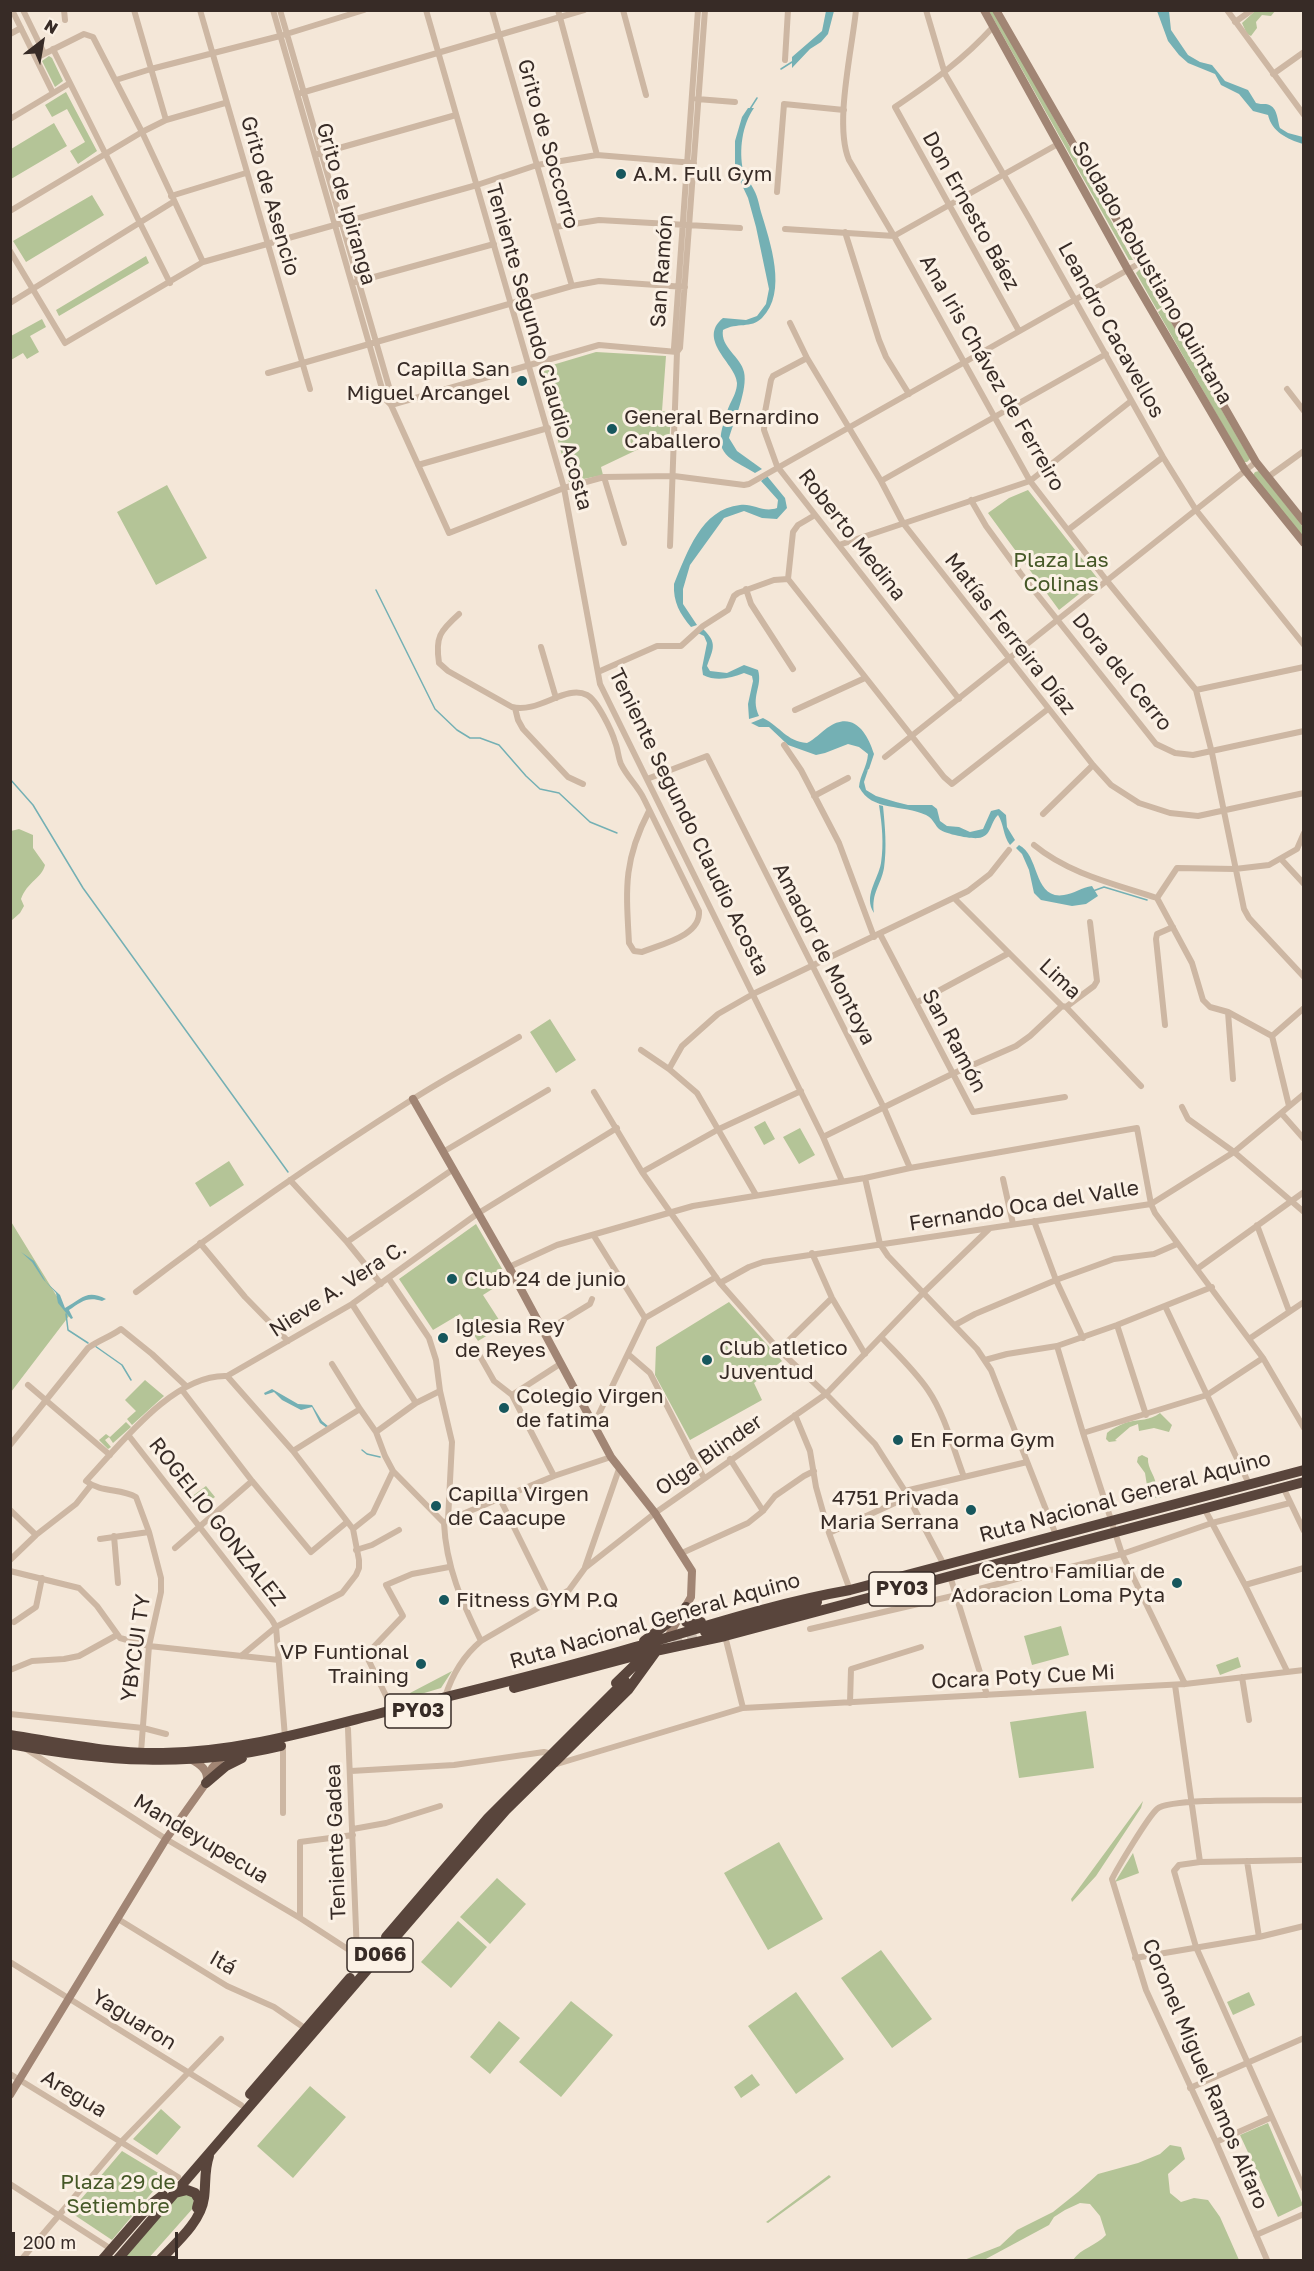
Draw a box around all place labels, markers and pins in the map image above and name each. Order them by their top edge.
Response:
place label: A.M. Full Gym [633,161,772,187]
marker: A.M. Full Gym [614,167,628,181]
place label: Capilla San Miguel Arcangel [346,356,510,406]
marker: Capilla San Miguel Arcangel [515,374,529,388]
place label: General Bernardino Caballero [624,404,819,454]
marker: General Bernardino Caballero [605,422,619,436]
place label: Club 24 de junio [464,1266,626,1292]
marker: Club 24 de junio [445,1272,459,1286]
place label: Iglesia Rey de Reyes [455,1313,565,1363]
marker: Iglesia Rey de Reyes [436,1331,450,1345]
place label: Club atletico Juventud [719,1335,848,1385]
marker: Club atletico Juventud [700,1353,714,1367]
place label: Colegio Virgen de fatima [516,1383,664,1433]
marker: Colegio Virgen de fatima [497,1401,511,1415]
place label: En Forma Gym [910,1427,1055,1453]
marker: En Forma Gym [891,1433,905,1447]
place label: Capilla Virgen de Caacupe [448,1481,589,1531]
place label: 4751 Privada Maria Serrana [820,1485,959,1535]
marker: Capilla Virgen de Caacupe [429,1499,443,1513]
marker: 4751 Privada Maria Serrana [964,1503,978,1517]
place label: Centro Familiar de Adoracion Loma Pyta [951,1558,1165,1608]
marker: Centro Familiar de Adoracion Loma Pyta [1170,1576,1184,1590]
place label: Fitness GYM P.Q [456,1587,618,1613]
marker: Fitness GYM P.Q [437,1593,451,1607]
place label: VP Funtional Training [280,1639,409,1689]
marker: VP Funtional Training [414,1657,428,1671]

